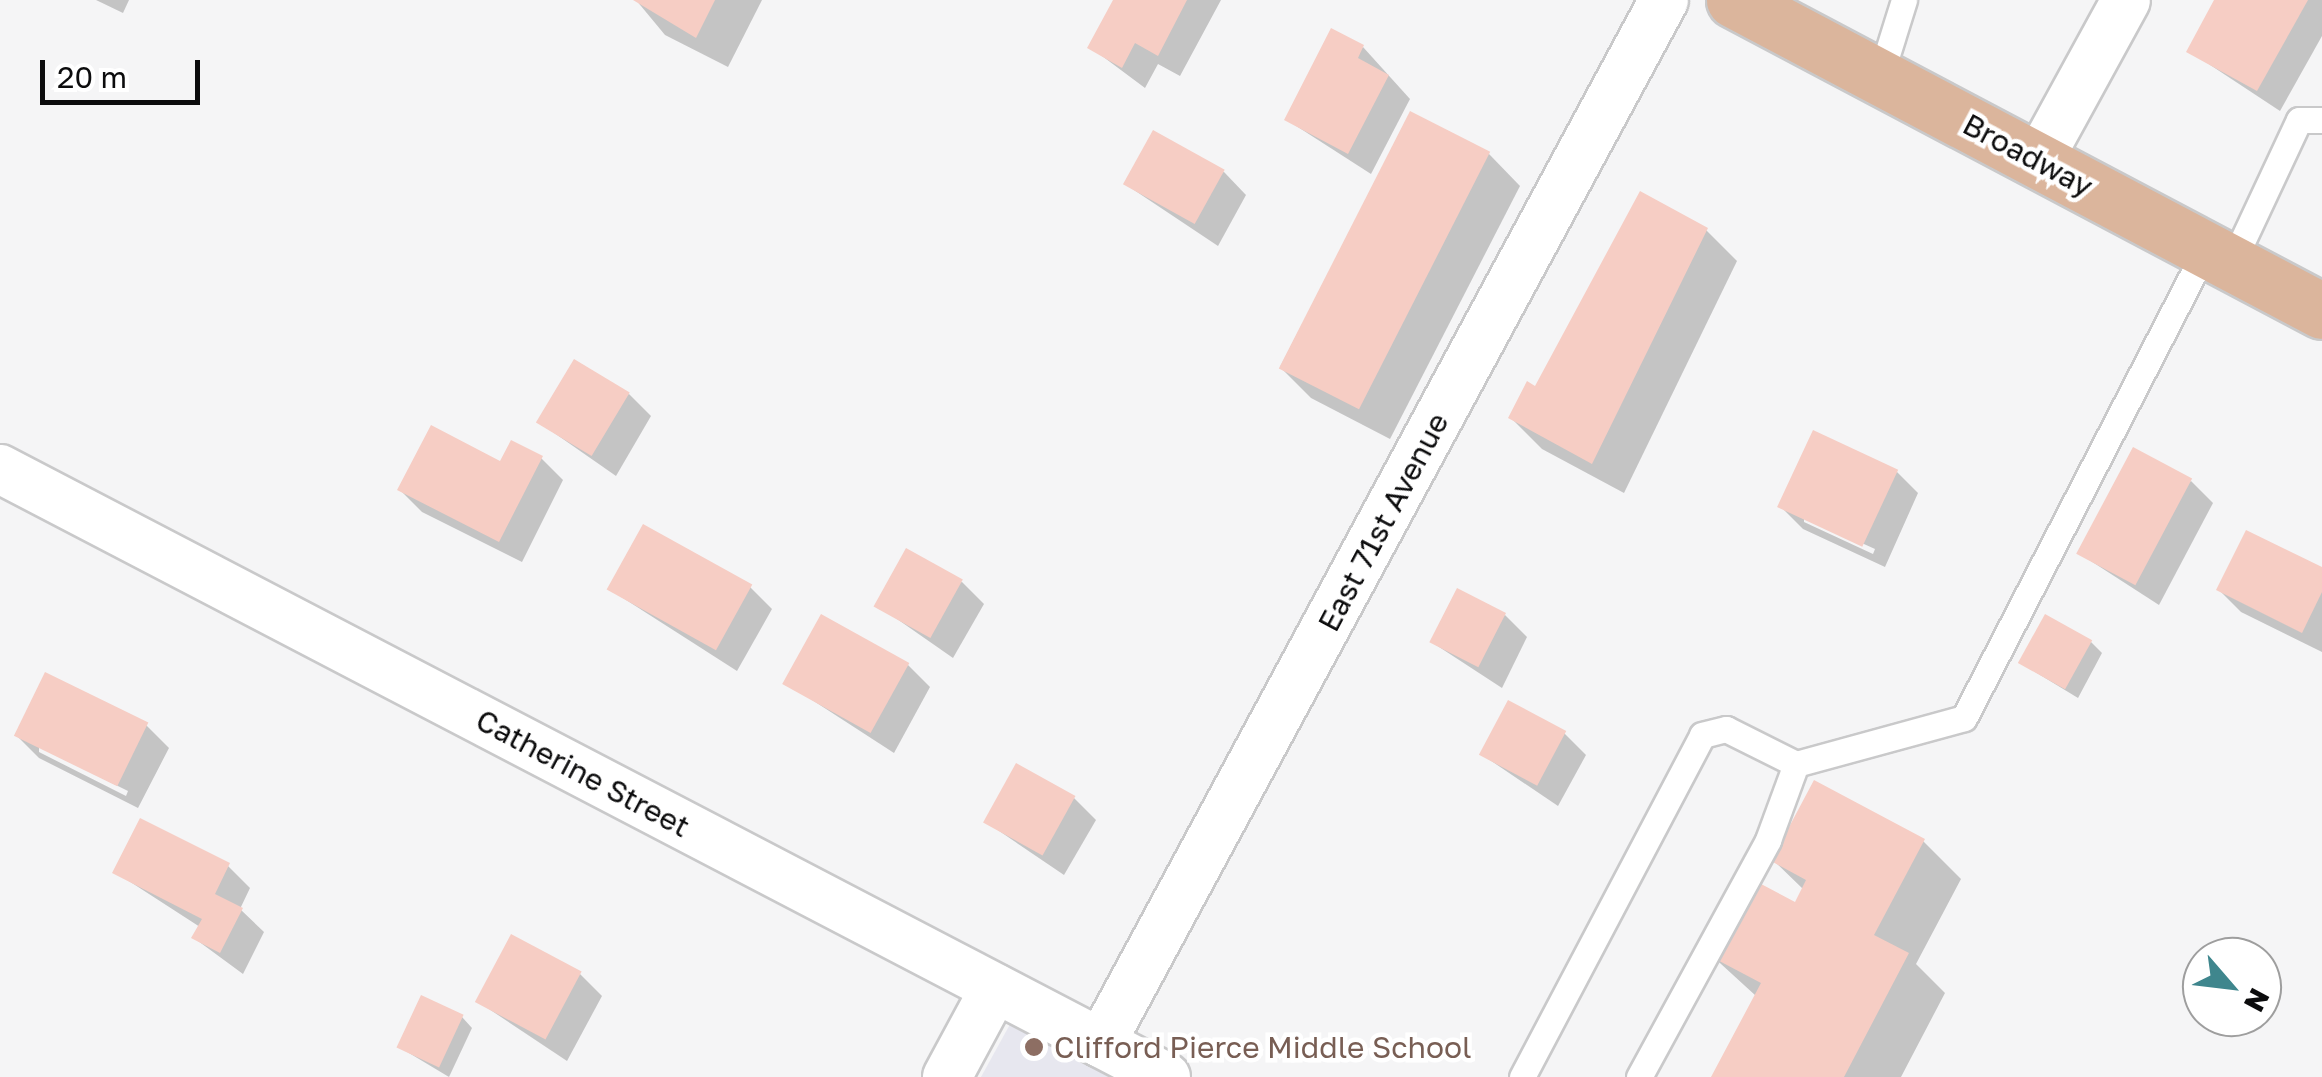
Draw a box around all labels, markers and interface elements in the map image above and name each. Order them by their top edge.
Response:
scale bar [45,40,205,102]
text: 20 m [57,59,127,95]
street label: Broadway [1957,106,2099,204]
street label: East 71st Avenue [1310,407,1456,637]
street label: Catherine Street [470,702,696,844]
north arrow [2182,937,2282,1037]
text: N [2238,983,2277,1018]
place label: Clifford Pierce Middle School [1054,1029,1472,1065]
marker: Clifford Pierce Middle School [1023,1036,1045,1058]

